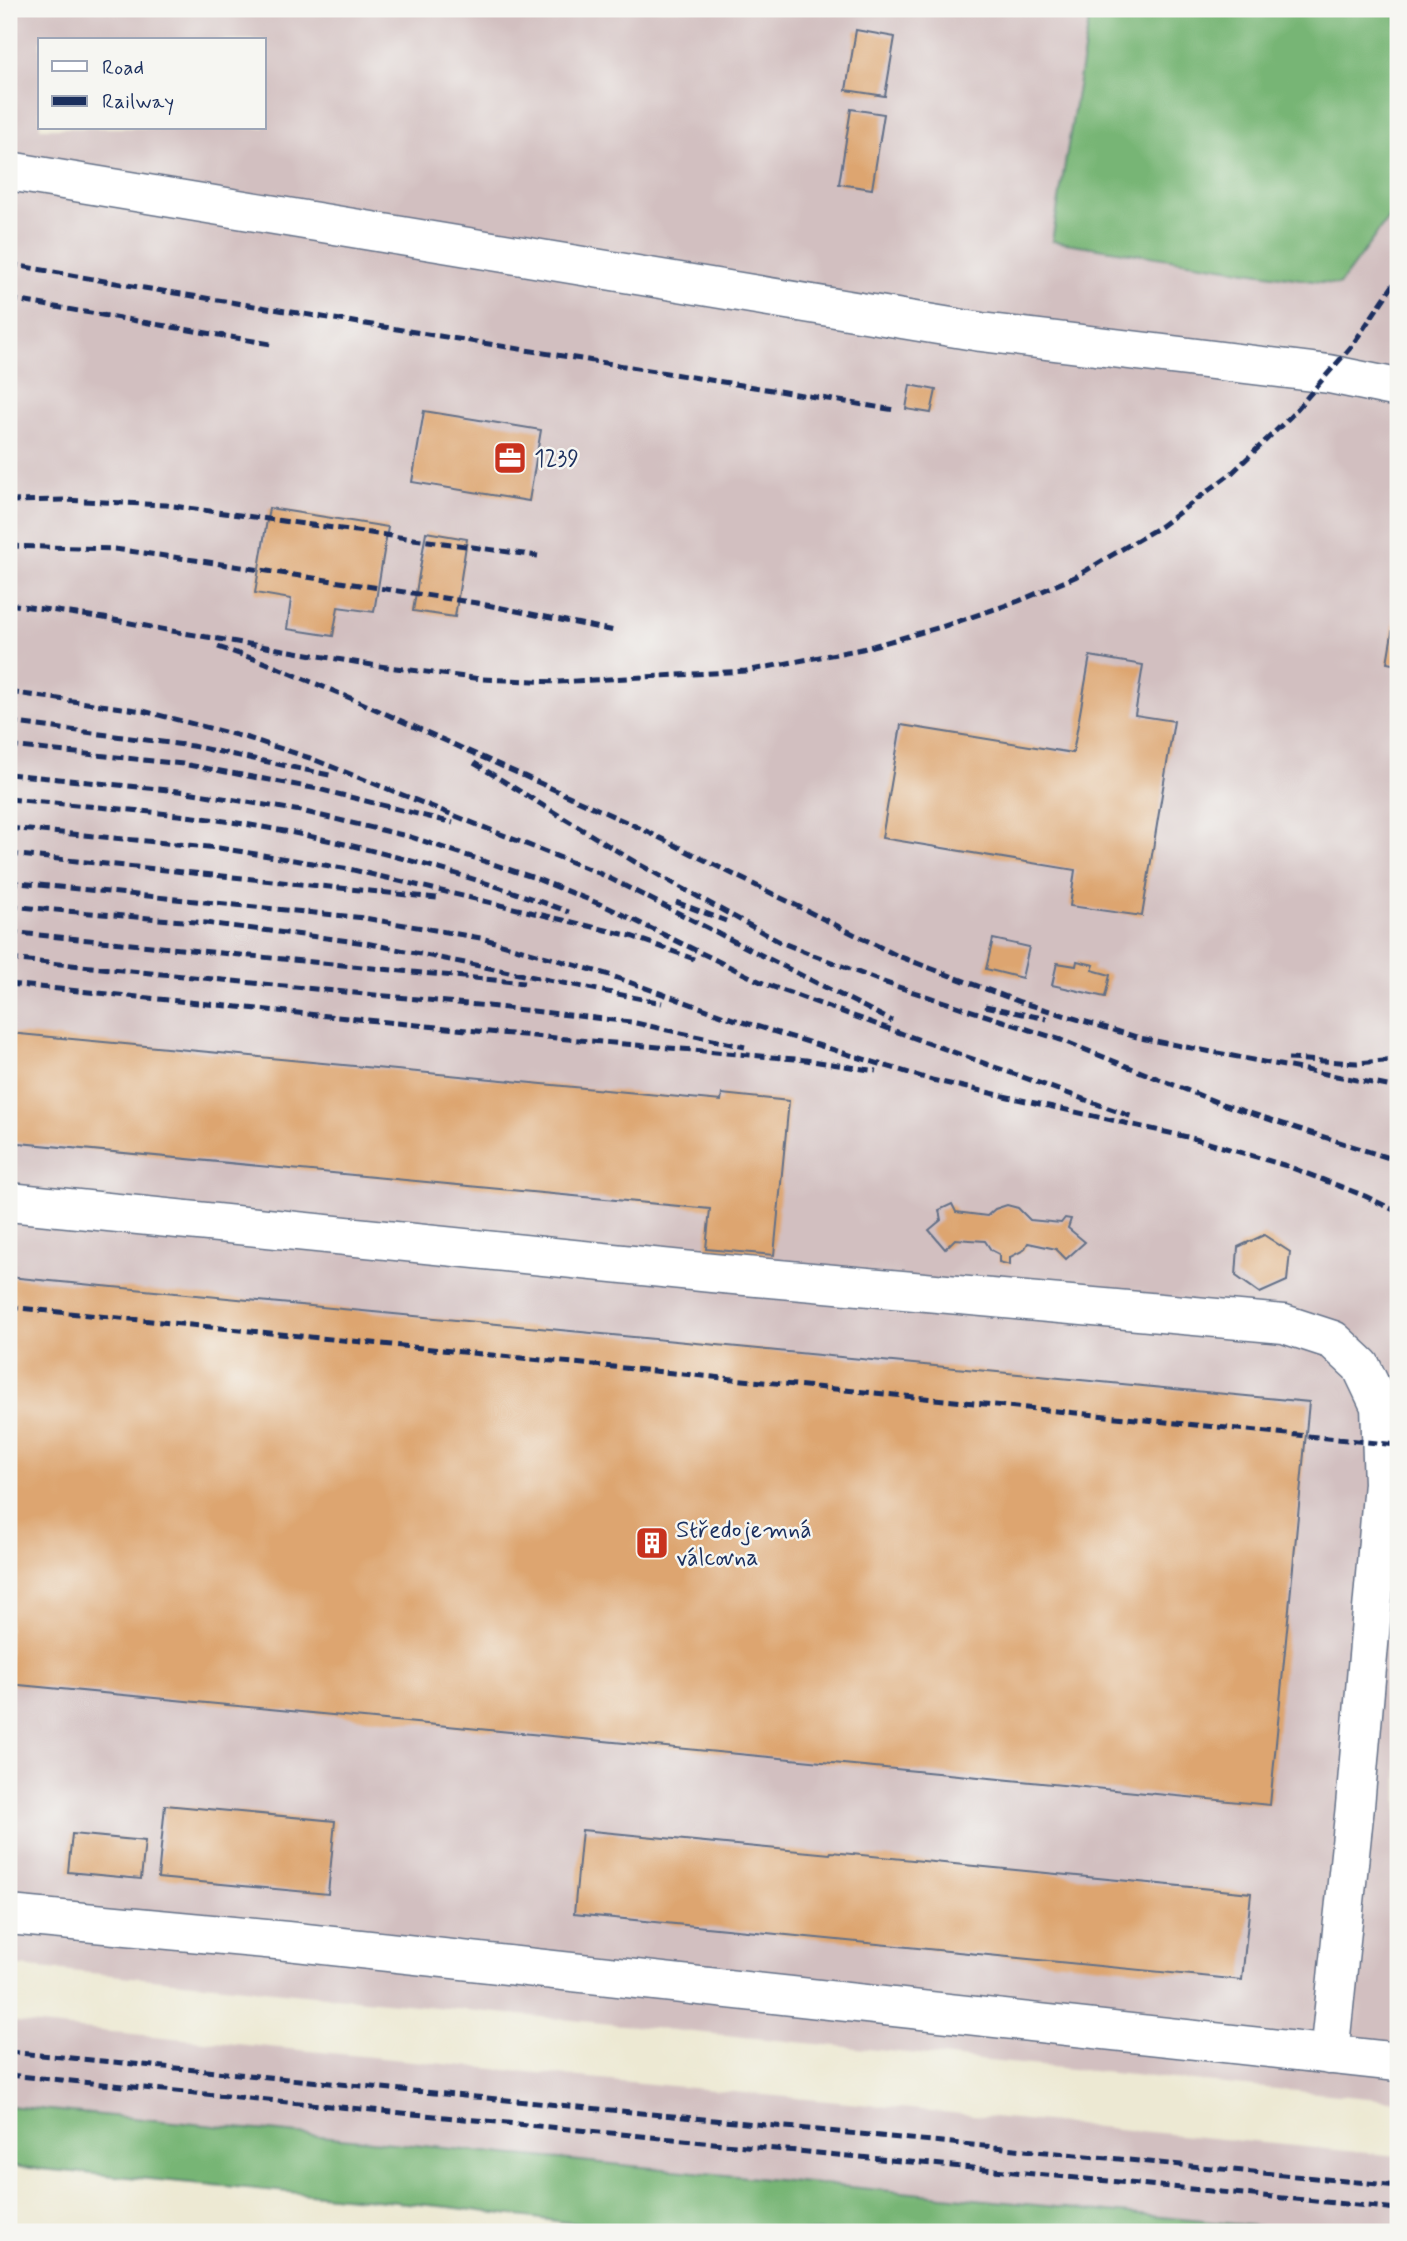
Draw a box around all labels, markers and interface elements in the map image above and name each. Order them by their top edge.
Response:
legend [38,38,266,130]
text: Road [102,54,144,82]
text: Railway [102,88,174,116]
office icon: 1239 [491,439,529,477]
place label: 1239 [534,444,579,475]
place label: Středojemná válcovna [676,1515,812,1574]
building icon: Středojemná válcovna [633,1524,671,1562]

